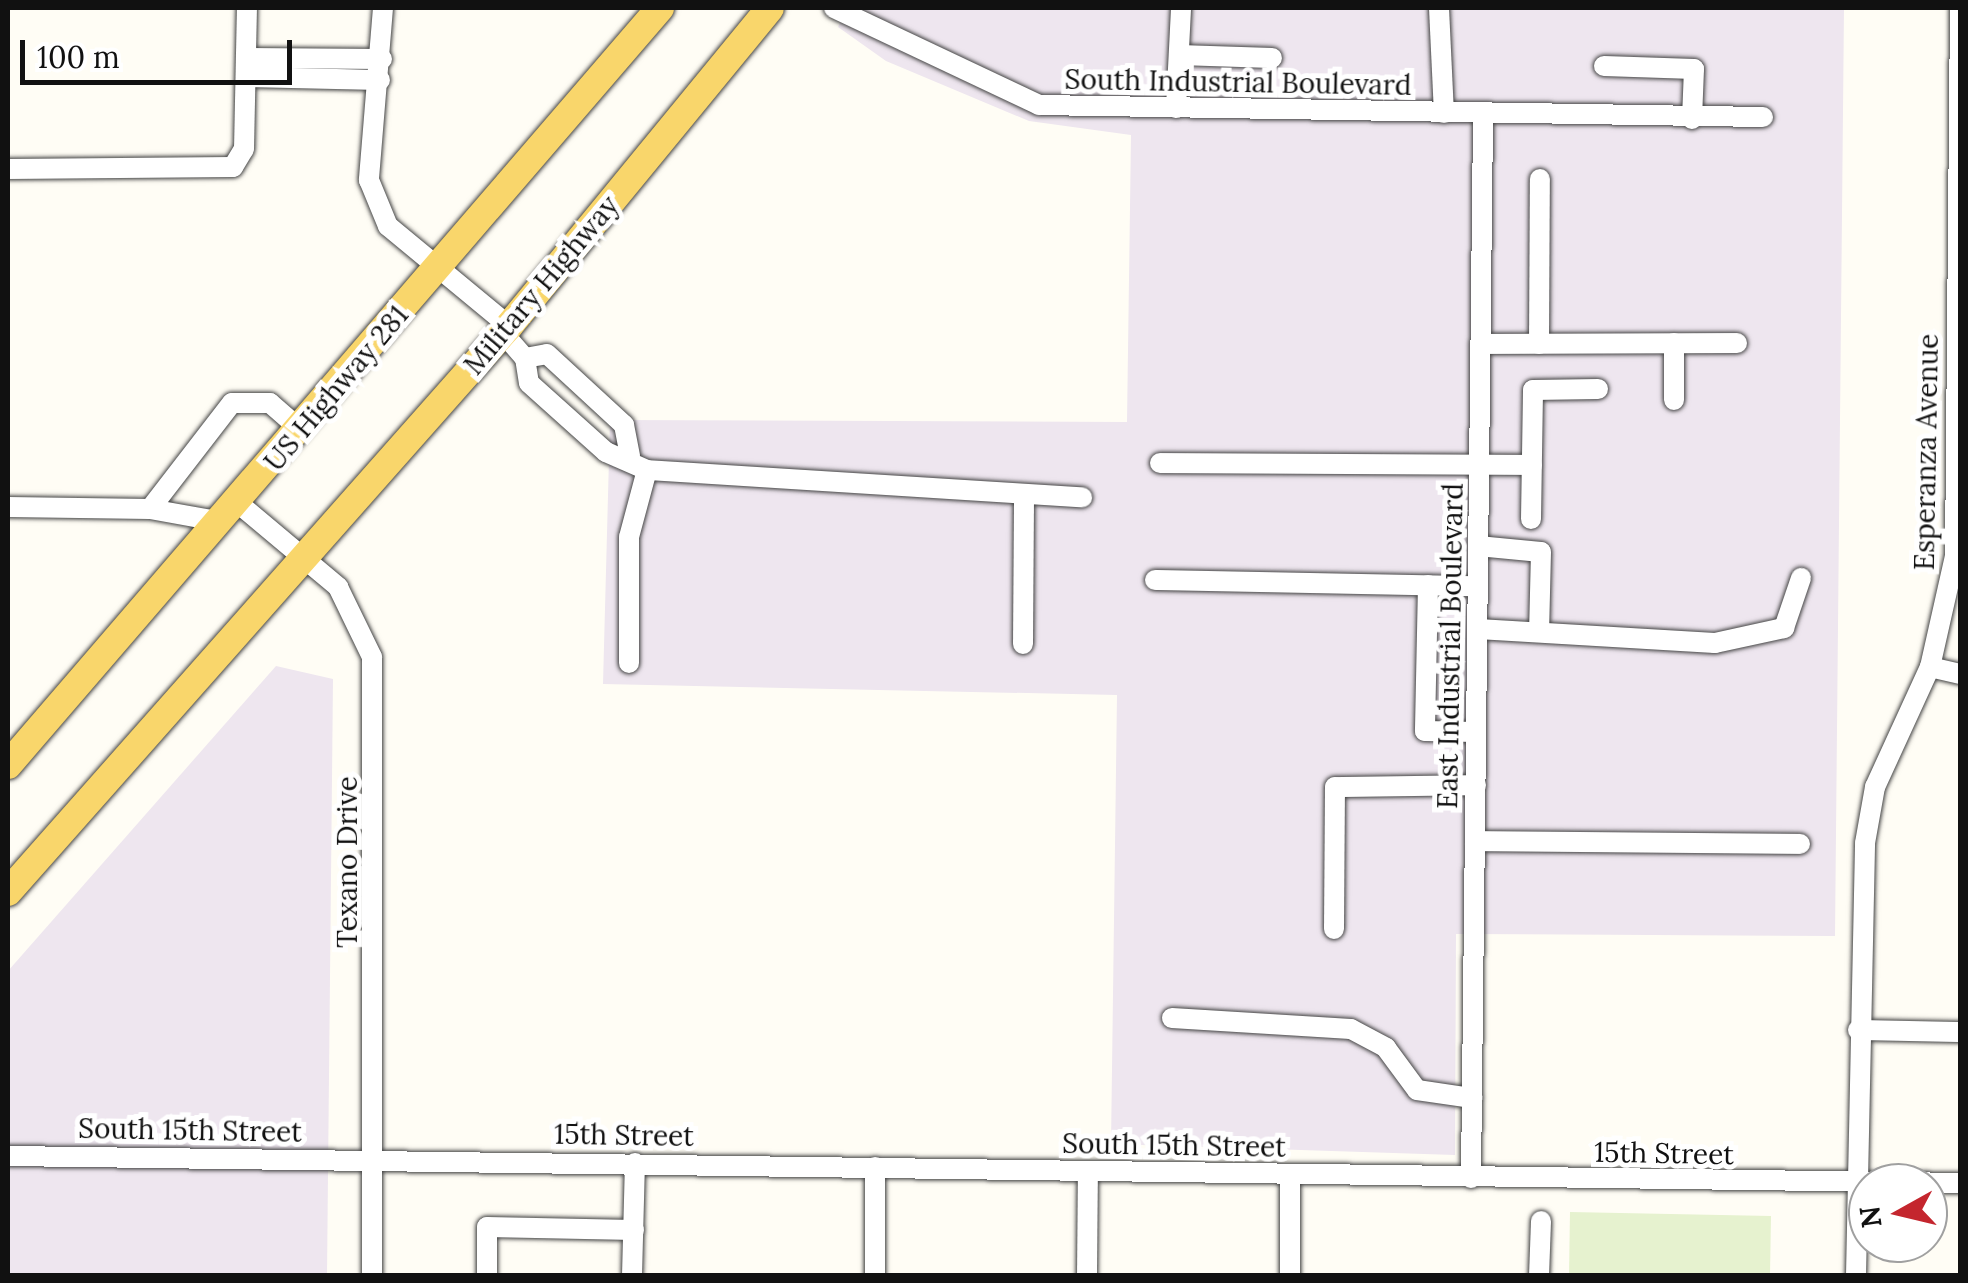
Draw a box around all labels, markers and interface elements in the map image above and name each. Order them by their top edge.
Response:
scale bar [25,20,298,82]
text: 100 m [37,38,120,76]
street label: South Industrial Boulevard [1064,62,1412,102]
street label: Military Highway [456,189,626,381]
street label: US Highway 281 [257,298,415,478]
street label: Esperanza Avenue [1907,333,1945,571]
street label: East Industrial Boulevard [1430,483,1470,809]
street label: Texano Drive [330,776,364,948]
street label: South 15th Street [78,1111,302,1149]
street label: 15th Street [554,1117,694,1153]
street label: South 15th Street [1062,1126,1286,1164]
street label: 15th Street [1594,1135,1734,1171]
north arrow [1848,1163,1948,1263]
text: N [1851,1204,1890,1230]

